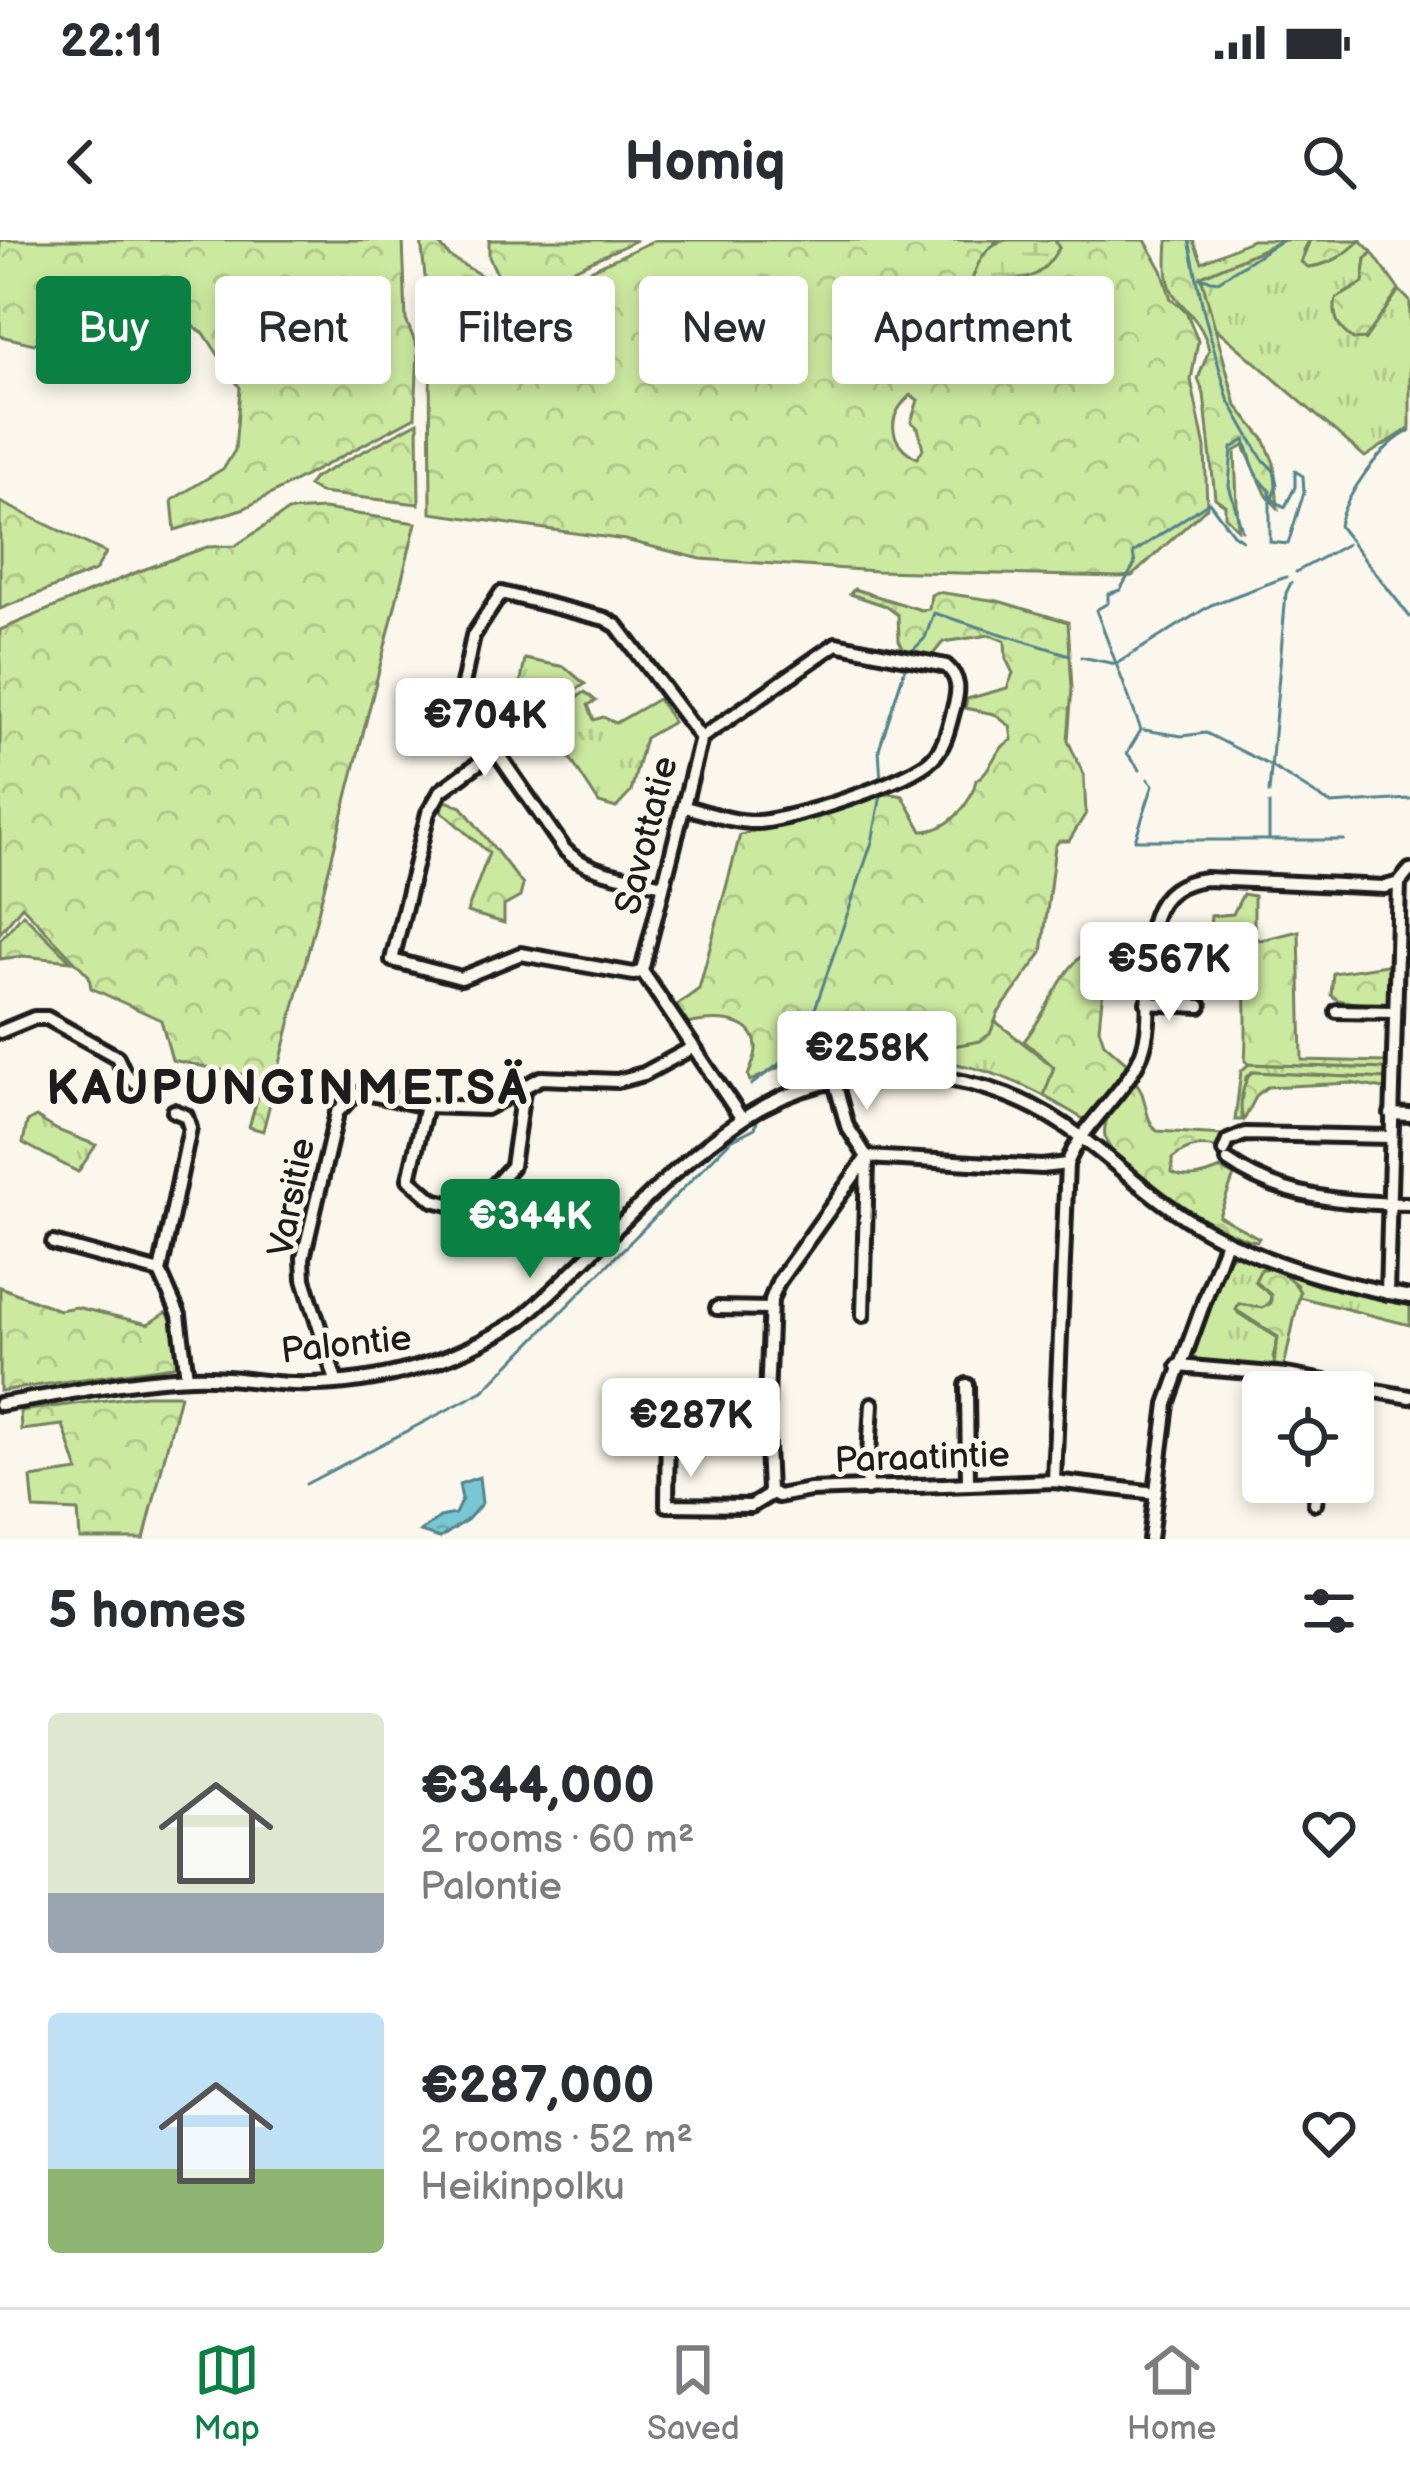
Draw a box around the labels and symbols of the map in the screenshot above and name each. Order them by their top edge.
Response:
pin: €704K [401,678,569,780]
street label: Savottatie [607,752,688,919]
pin: €567K [1085,922,1253,1024]
pin: €258K [783,1011,951,1113]
district label: KAUPUNGINMETSÄ [46,1058,530,1118]
street label: Varsitie [260,1135,325,1260]
pin: €344K [446,1179,614,1281]
street label: Palontie [279,1317,414,1374]
pin: €287K [607,1378,775,1480]
street label: Paraatintie [834,1434,1010,1483]

